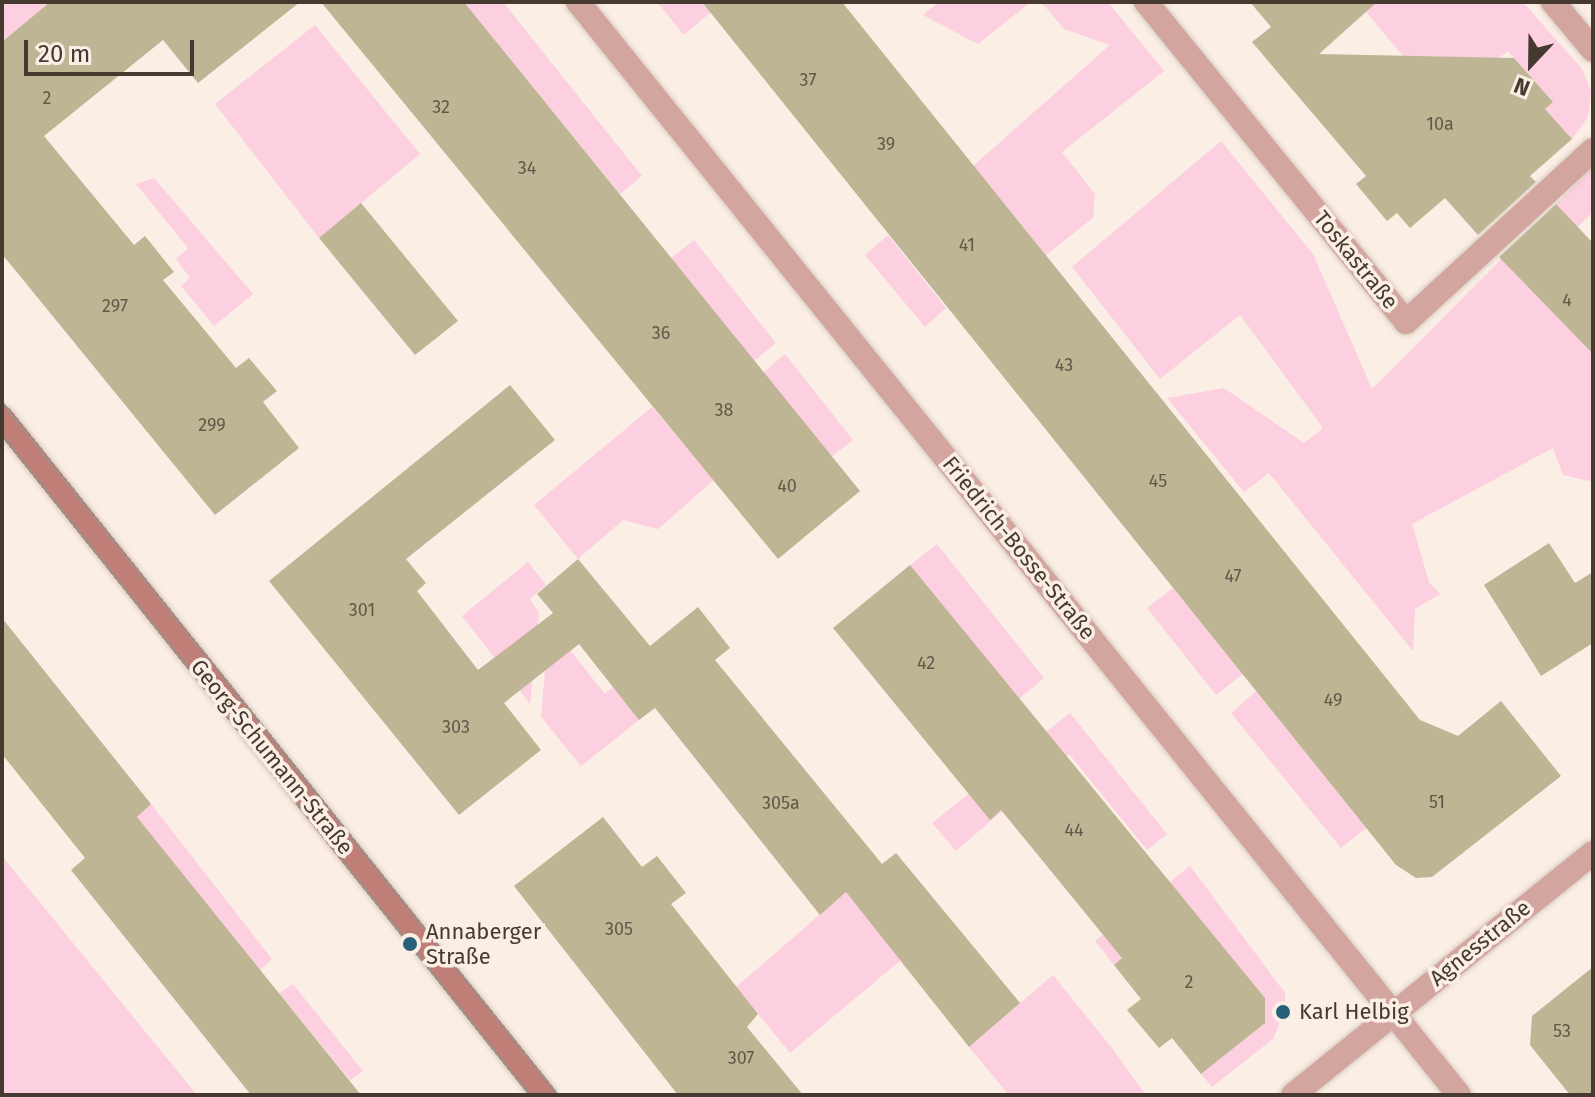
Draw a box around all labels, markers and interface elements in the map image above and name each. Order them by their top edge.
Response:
scale bar [28,24,198,74]
north arrow [1491,24,1571,104]
text: 20 m [38,40,90,68]
house number: 37 [800,69,816,91]
text: N [1510,71,1534,102]
house number: 2 [43,87,51,109]
house number: 32 [432,96,450,118]
house number: 10a [1426,113,1454,135]
house number: 39 [877,133,895,155]
house number: 34 [518,157,536,179]
street label: Toskastraße [1308,205,1404,315]
house number: 41 [959,234,975,256]
house number: 4 [1562,289,1572,311]
house number: 297 [102,295,128,317]
house number: 36 [652,322,670,344]
house number: 43 [1055,354,1073,376]
house number: 38 [715,399,733,421]
house number: 299 [198,414,226,436]
street label: Friedrich-Bosse-Straße [937,451,1101,645]
house number: 45 [1149,470,1167,492]
house number: 40 [777,475,797,497]
house number: 47 [1224,565,1242,587]
house number: 301 [349,599,375,621]
house number: 42 [917,652,935,674]
street label: Georg-Schumann-Straße [185,654,359,860]
house number: 49 [1324,689,1342,711]
house number: 303 [442,716,470,738]
house number: 51 [1429,791,1445,813]
house number: 305a [762,792,800,814]
house number: 44 [1064,819,1084,841]
street label: Agnesstraße [1424,894,1536,992]
place label: Annaberger Straße [426,918,541,970]
house number: 305 [605,918,633,940]
marker: Annaberger Straße [401,935,419,953]
house number: 2 [1185,971,1193,993]
place label: Karl Helbig [1299,999,1409,1025]
marker: Karl Helbig [1274,1003,1292,1021]
house number: 53 [1553,1020,1571,1042]
house number: 307 [728,1047,754,1069]

